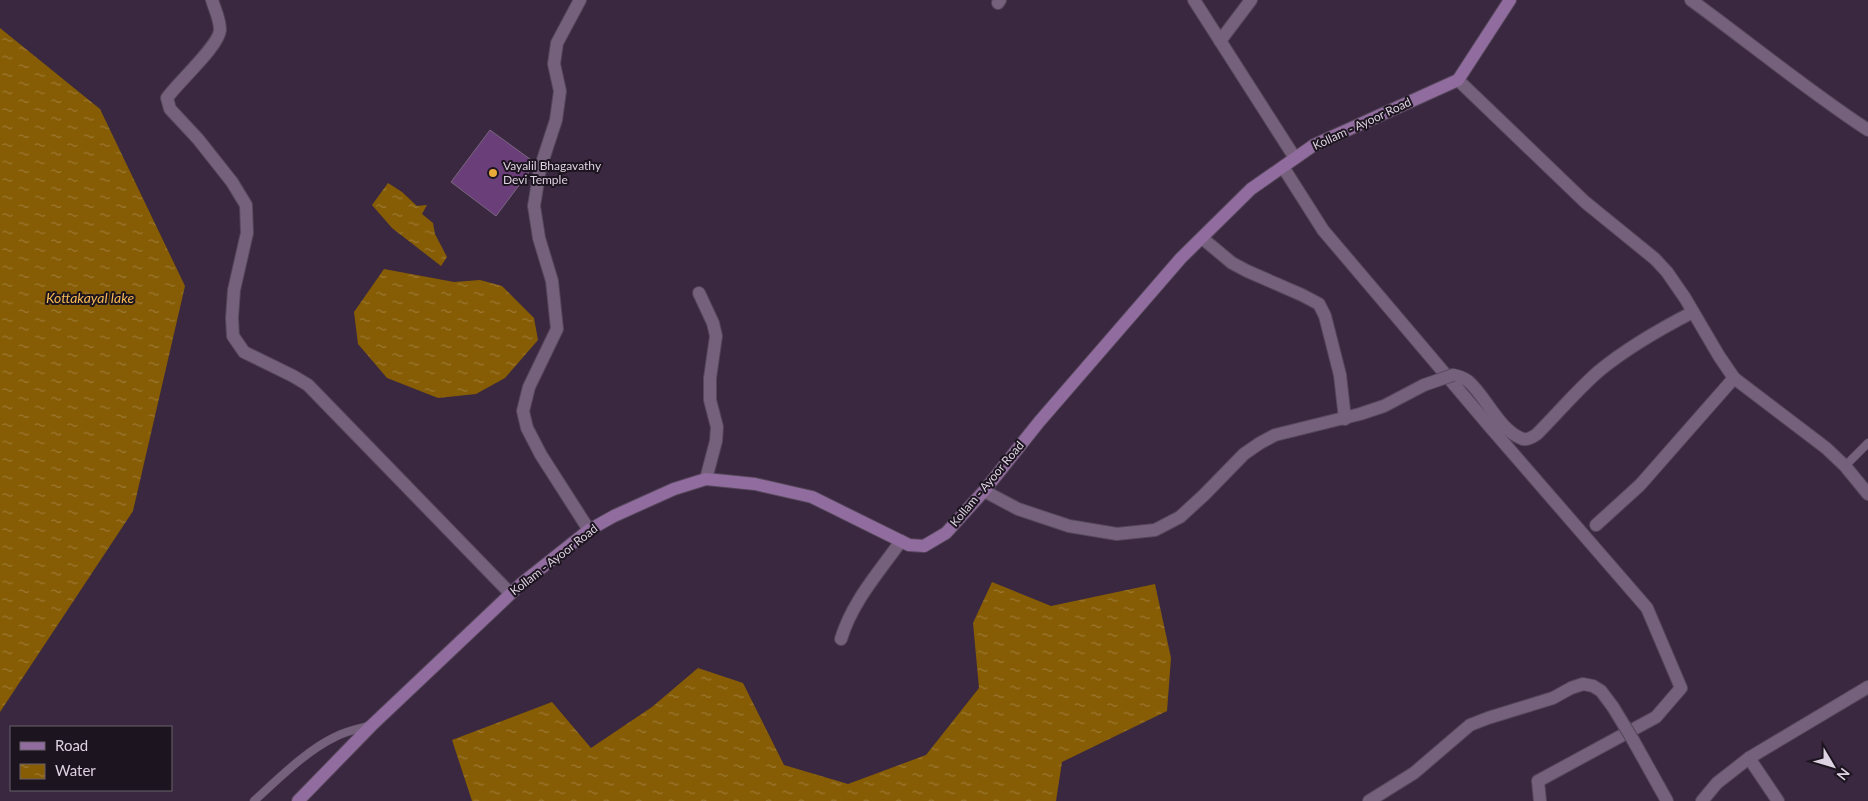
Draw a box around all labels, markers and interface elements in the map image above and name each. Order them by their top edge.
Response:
street label: Kollam - Ayoor Road [1310,94,1413,153]
place label: Vayalil Bhagavathy Devi Temple [503,158,602,187]
marker: Vayalil Bhagavathy Devi Temple [487,167,499,179]
water label: Kottakayal lake [46,289,134,306]
street label: Kollam - Ayoor Road [946,438,1027,530]
street label: Kollam - Ayoor Road [507,521,600,598]
legend [10,726,172,791]
text: Road [55,736,88,754]
north arrow [1808,741,1858,791]
text: Water [55,761,96,779]
text: N [1834,765,1854,784]

